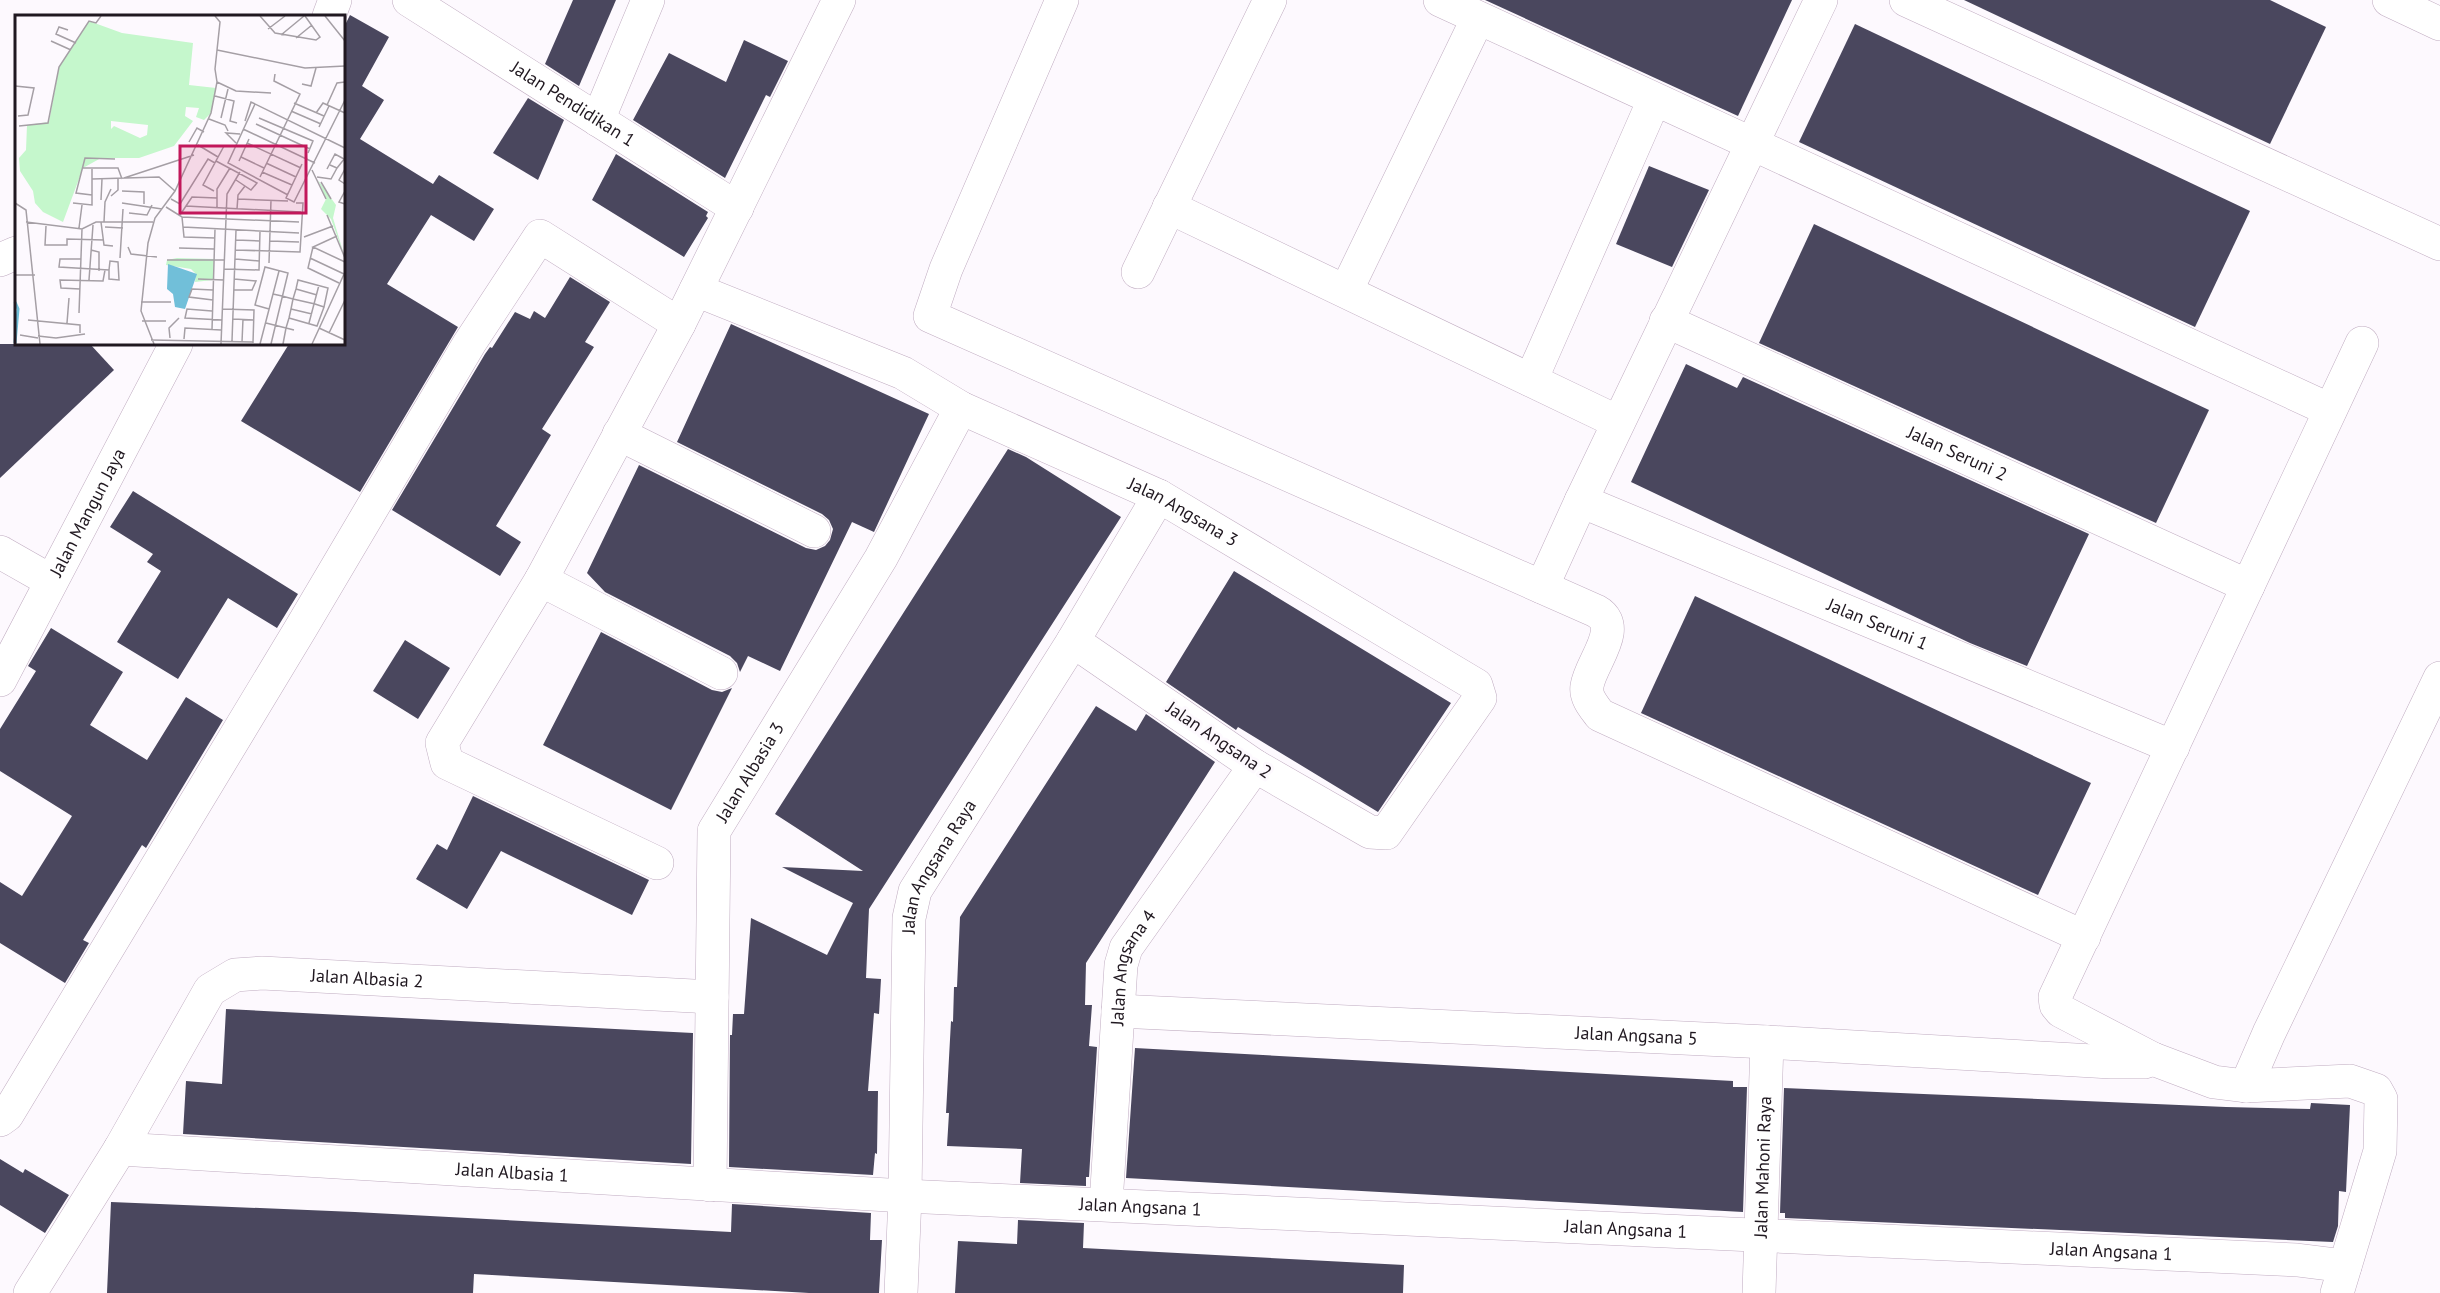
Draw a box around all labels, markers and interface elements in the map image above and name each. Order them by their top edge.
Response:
inset map [15,15,345,345]
street label: Jalan Pendidikan 1 [506,55,639,151]
street label: Jalan Seruni 2 [1903,420,2011,486]
street label: Jalan Mangun Jaya [44,444,130,581]
street label: Jalan Angsana 3 [1124,471,1242,551]
street label: Jalan Seruni 1 [1823,592,1931,655]
street label: Jalan Angsana 2 [1161,695,1276,783]
street label: Jalan Albasia 3 [710,718,789,827]
street label: Jalan Angsana Raya [897,795,981,935]
street label: Jalan Angsana 4 [1105,905,1161,1027]
street label: Jalan Albasia 2 [309,964,424,993]
street label: Jalan Angsana 5 [1574,1021,1698,1050]
street label: Jalan Mahoni Raya [1749,1096,1776,1239]
street label: Jalan Albasia 1 [454,1157,569,1187]
street label: Jalan Angsana 1 [1078,1192,1202,1221]
street label: Jalan Angsana 1 [1563,1214,1688,1243]
street label: Jalan Angsana 1 [2049,1237,2173,1265]

